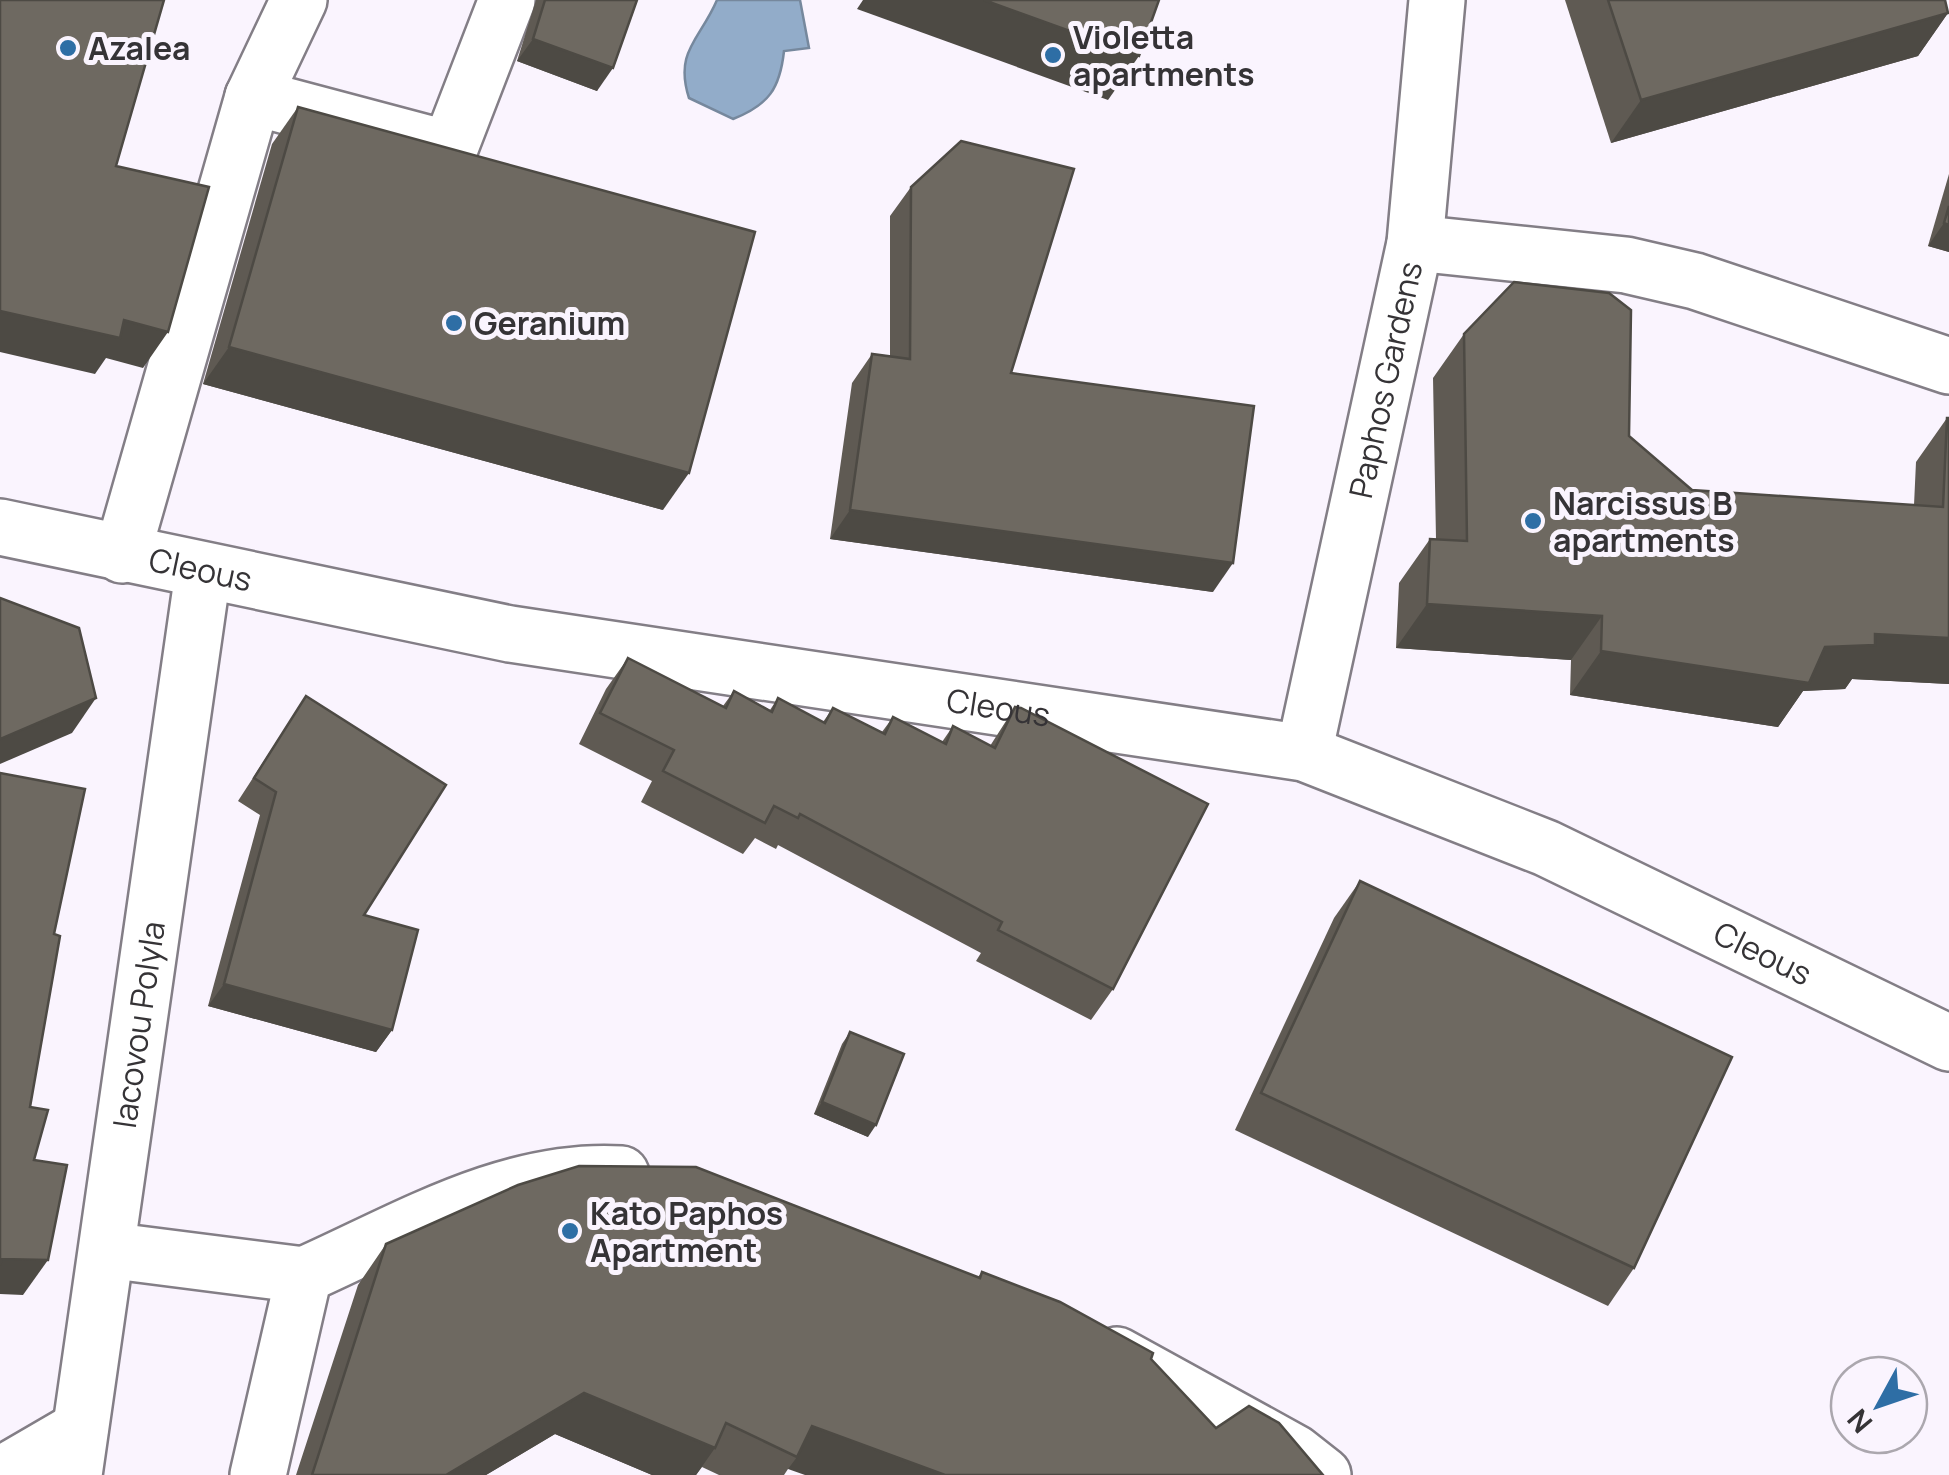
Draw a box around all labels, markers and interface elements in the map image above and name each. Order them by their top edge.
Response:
place label: Violetta apartments [1073,15,1255,96]
place label: Azalea [88,26,190,70]
marker: Azalea [57,37,79,59]
marker: Violetta apartments [1042,44,1064,66]
street label: Paphos Gardens [1338,257,1432,502]
place label: Geranium [474,301,625,345]
marker: Geranium [443,312,465,334]
place label: Narcissus B apartments [1553,481,1735,562]
marker: Narcissus B apartments [1522,510,1544,532]
street label: Cleous [145,537,256,601]
street label: Cleous [944,678,1053,737]
street label: Cleous [1707,911,1819,995]
street label: Iacovou Polyla [102,918,175,1131]
place label: Kato Paphos Apartment [590,1191,783,1272]
marker: Kato Paphos Apartment [559,1220,581,1242]
north arrow [1829,1355,1929,1455]
text: N [1838,1402,1880,1442]

